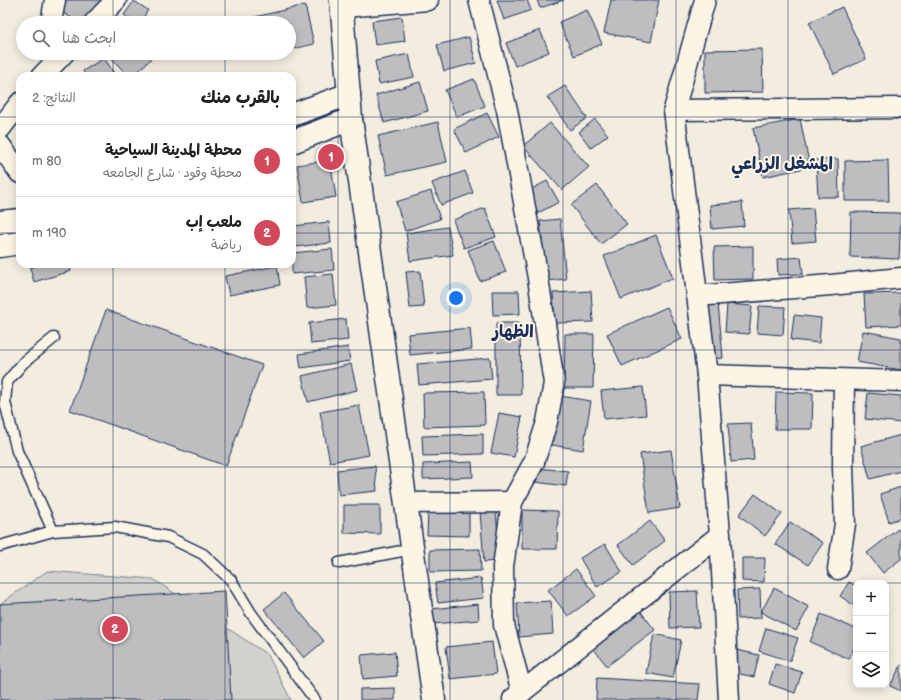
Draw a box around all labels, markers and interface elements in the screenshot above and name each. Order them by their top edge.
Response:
search box [16,16,296,60]
icon: search [30,27,52,49]
text: ابحث هنا [62,29,116,48]
text: بالقرب منك [201,88,280,108]
text: النتائج: 2 [32,90,76,106]
text: محطة المدينة السياحية [105,141,242,160]
pin: 1 [318,142,344,172]
text: 80 m [32,153,62,169]
text: 1 [264,153,270,169]
district label: المشغل الزراعي [731,154,833,179]
text: محطة وقود · شارع الجامعه [103,165,242,181]
text: ملعب إب [186,213,242,232]
text: 190 m [32,225,66,241]
text: 2 [263,225,271,241]
text: رياضة [211,237,242,253]
your location [446,288,466,308]
district label: الظهار [490,322,534,342]
map controls [853,580,889,688]
button: + [853,580,889,616]
pin: 2 [102,614,128,644]
button: − [853,616,889,652]
button: layers [853,652,889,688]

